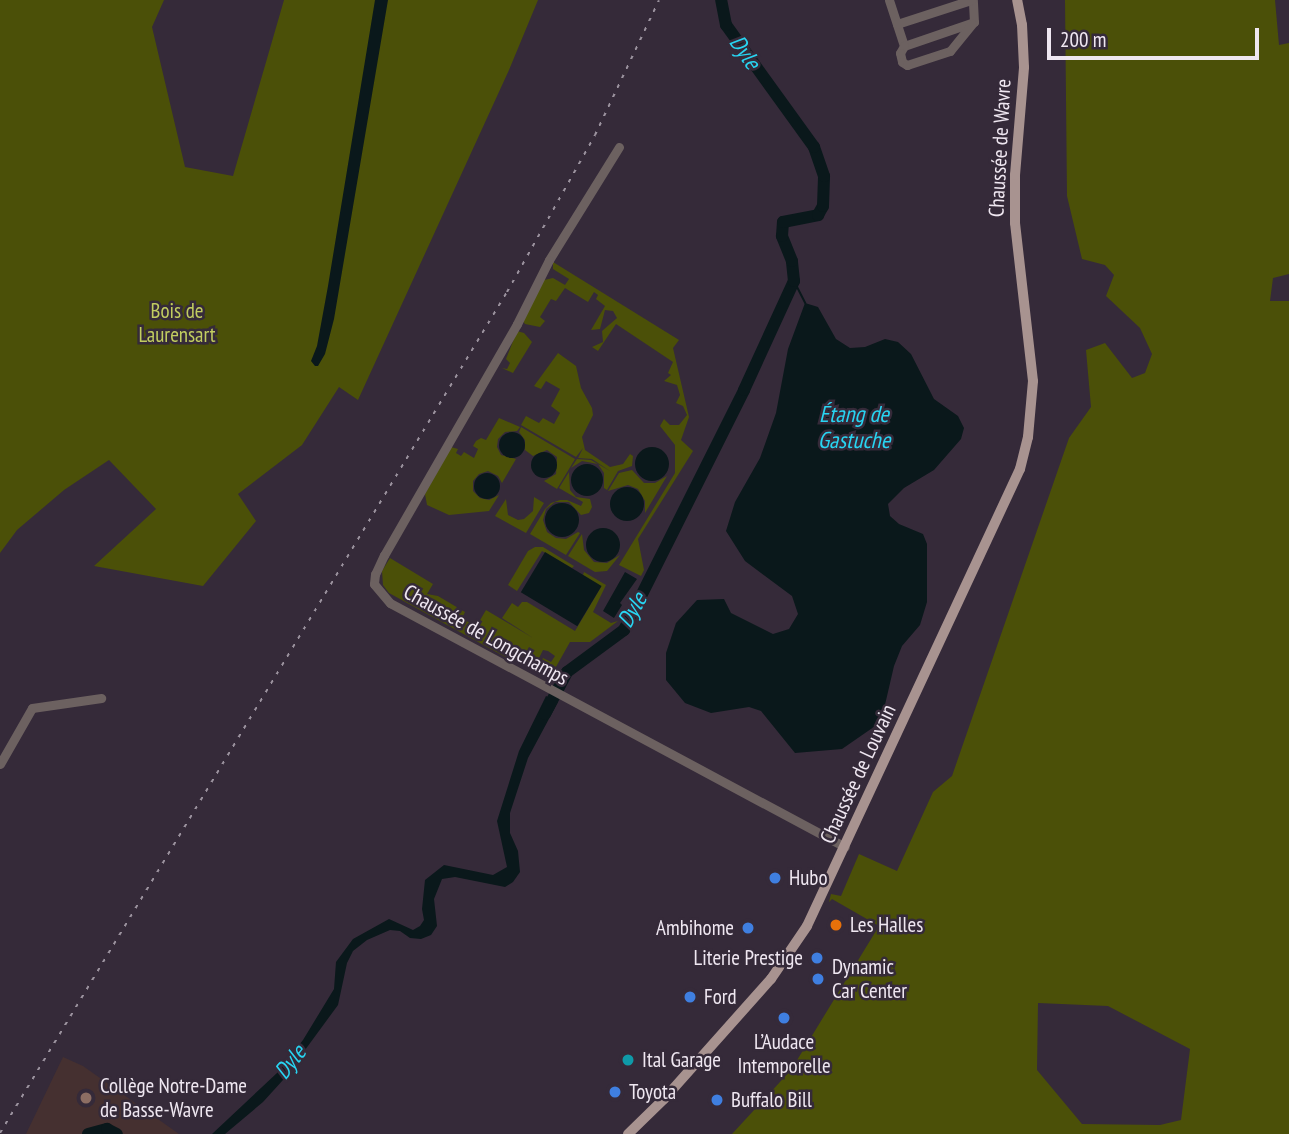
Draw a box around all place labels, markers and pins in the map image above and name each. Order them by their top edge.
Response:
place label: Hubo [789,865,828,891]
marker: Hubo [767,870,783,886]
place label: Les Halles [850,912,923,938]
place label: Ambihome [656,915,734,941]
marker: Les Halles [828,917,844,933]
marker: Ambihome [740,920,756,936]
place label: Literie Prestige [694,945,803,971]
marker: Literie Prestige [809,950,825,966]
place label: Dynamic Car Center [832,954,907,1004]
marker: Dynamic Car Center [810,971,826,987]
place label: Ford [704,984,737,1010]
marker: Ford [682,989,698,1005]
marker: L’Audace Intemporelle [776,1010,792,1026]
place label: L’Audace Intemporelle [737,1029,831,1079]
place label: Ital Garage [642,1047,721,1073]
marker: Ital Garage [620,1052,636,1068]
place label: Collège Notre-Dame de Basse-Wavre [100,1073,247,1123]
place label: Toyota [629,1079,676,1105]
marker: Toyota [607,1084,623,1100]
place label: Buffalo Bill [731,1087,812,1113]
marker: Collège Notre-Dame de Basse-Wavre [78,1090,94,1106]
marker: Buffalo Bill [709,1092,725,1108]

